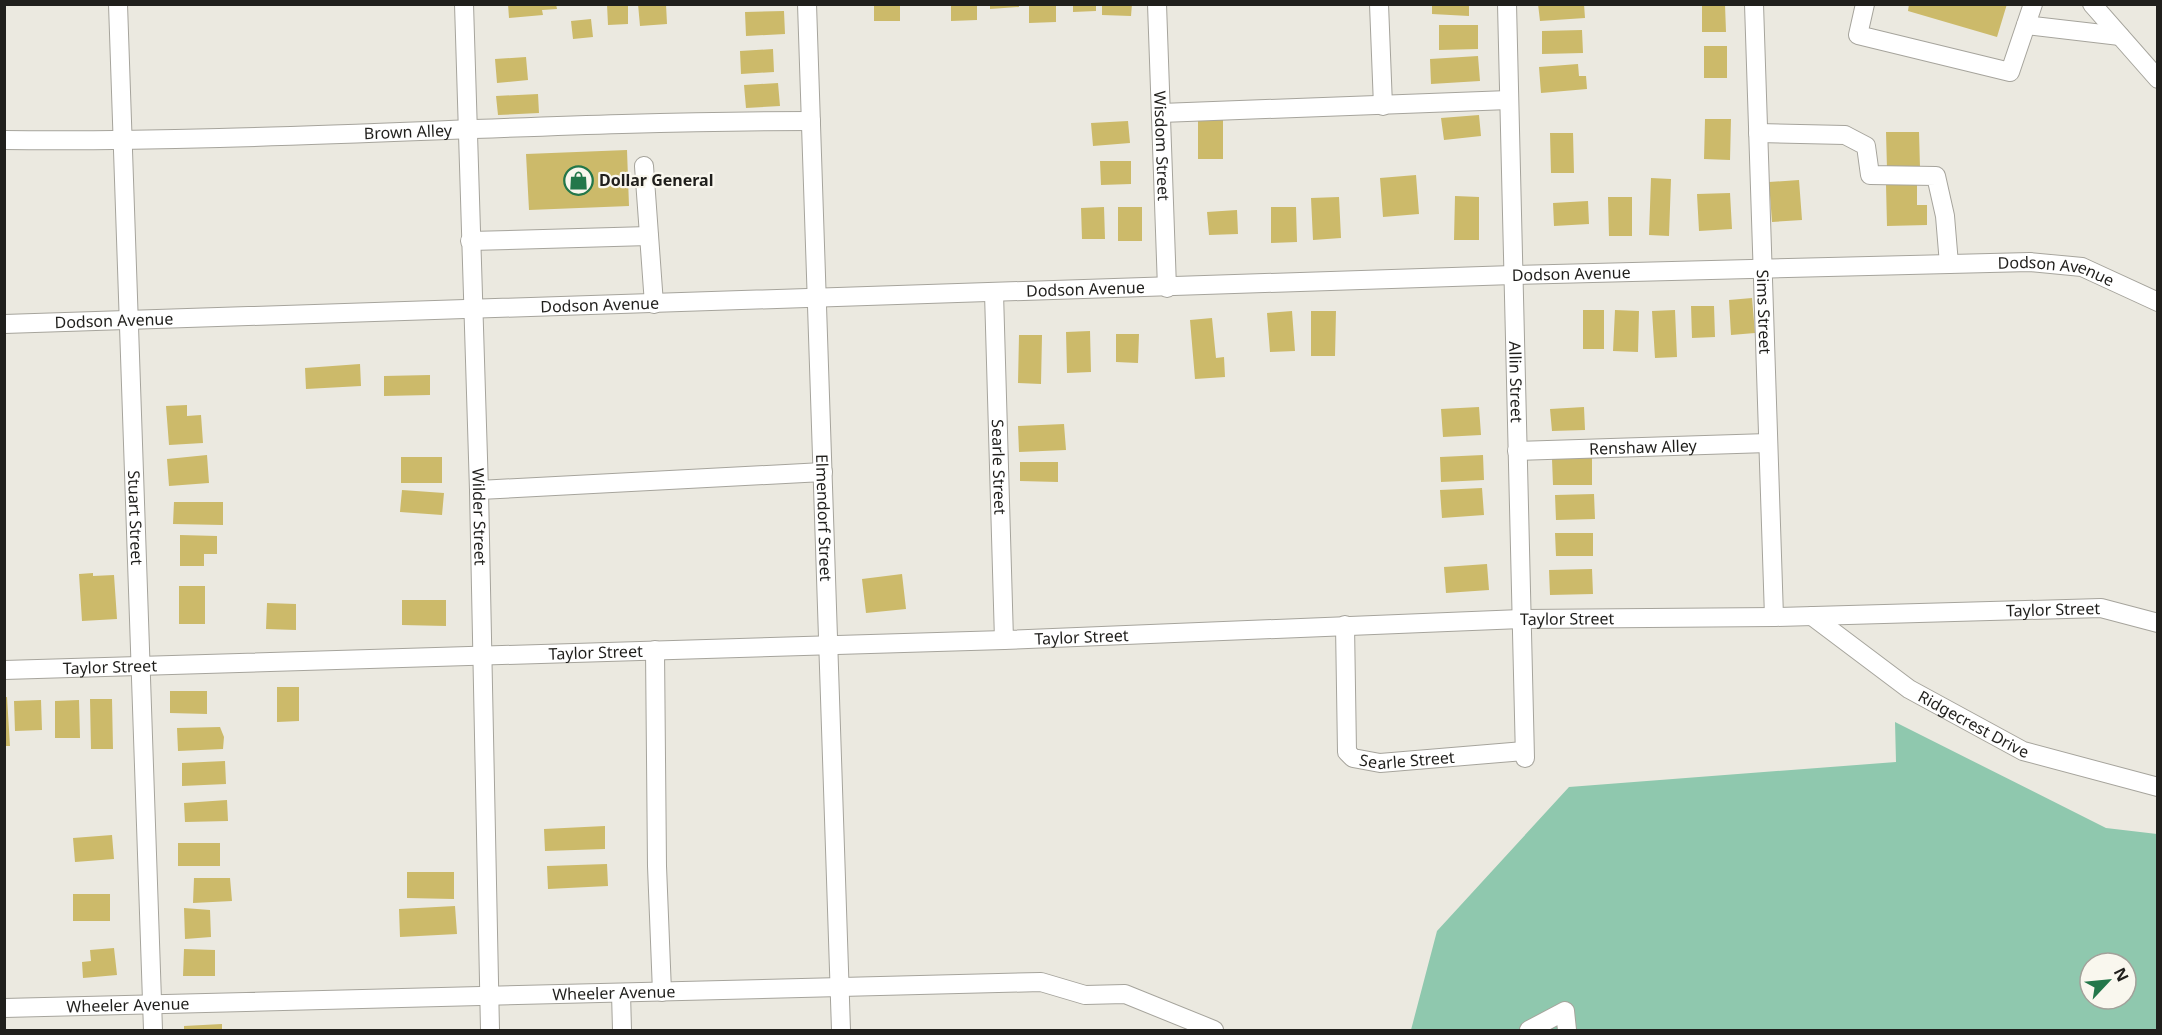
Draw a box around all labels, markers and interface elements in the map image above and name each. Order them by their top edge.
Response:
street label: Wisdom Street [1149,91,1175,202]
street label: Brown Alley [363,119,453,144]
shop icon: Dollar General [562,164,594,196]
place label: Dollar General [599,169,713,191]
street label: Dodson Avenue [1997,251,2118,291]
street label: Dodson Avenue [1511,261,1631,286]
street label: Sims Street [1752,269,1776,355]
street label: Dodson Avenue [1026,276,1145,302]
street label: Dodson Avenue [540,292,659,318]
street label: Dodson Avenue [54,308,174,333]
street label: Allin Street [1504,341,1528,423]
street label: Searle Street [987,419,1011,515]
street label: Renshaw Alley [1589,434,1698,460]
street label: Elmendorf Street [811,454,837,582]
street label: Wilder Street [467,468,492,566]
street label: Stuart Street [123,470,148,566]
street label: Taylor Street [2006,597,2101,622]
street label: Taylor Street [1520,607,1614,630]
street label: Taylor Street [1034,624,1129,650]
street label: Taylor Street [548,640,643,665]
street label: Taylor Street [63,654,158,679]
street label: Ridgecrest Drive [1914,685,2031,763]
street label: Searle Street [1358,746,1456,774]
north arrow [2078,951,2138,1011]
text: N [2109,964,2134,985]
street label: Wheeler Avenue [552,980,676,1005]
street label: Wheeler Avenue [66,992,190,1017]

